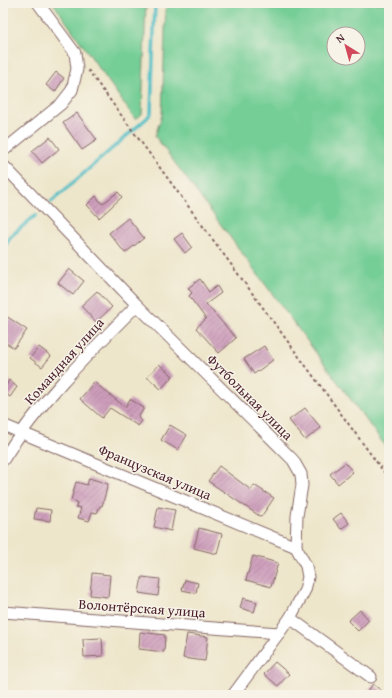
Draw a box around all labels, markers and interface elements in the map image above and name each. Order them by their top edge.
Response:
north arrow [326,26,366,66]
text: N [332,29,348,47]
street label: Командная улица [19,313,109,409]
street label: Футбольная улица [202,349,298,445]
street label: Французская улица [96,439,215,505]
street label: Волонтёрская улица [78,594,206,622]

